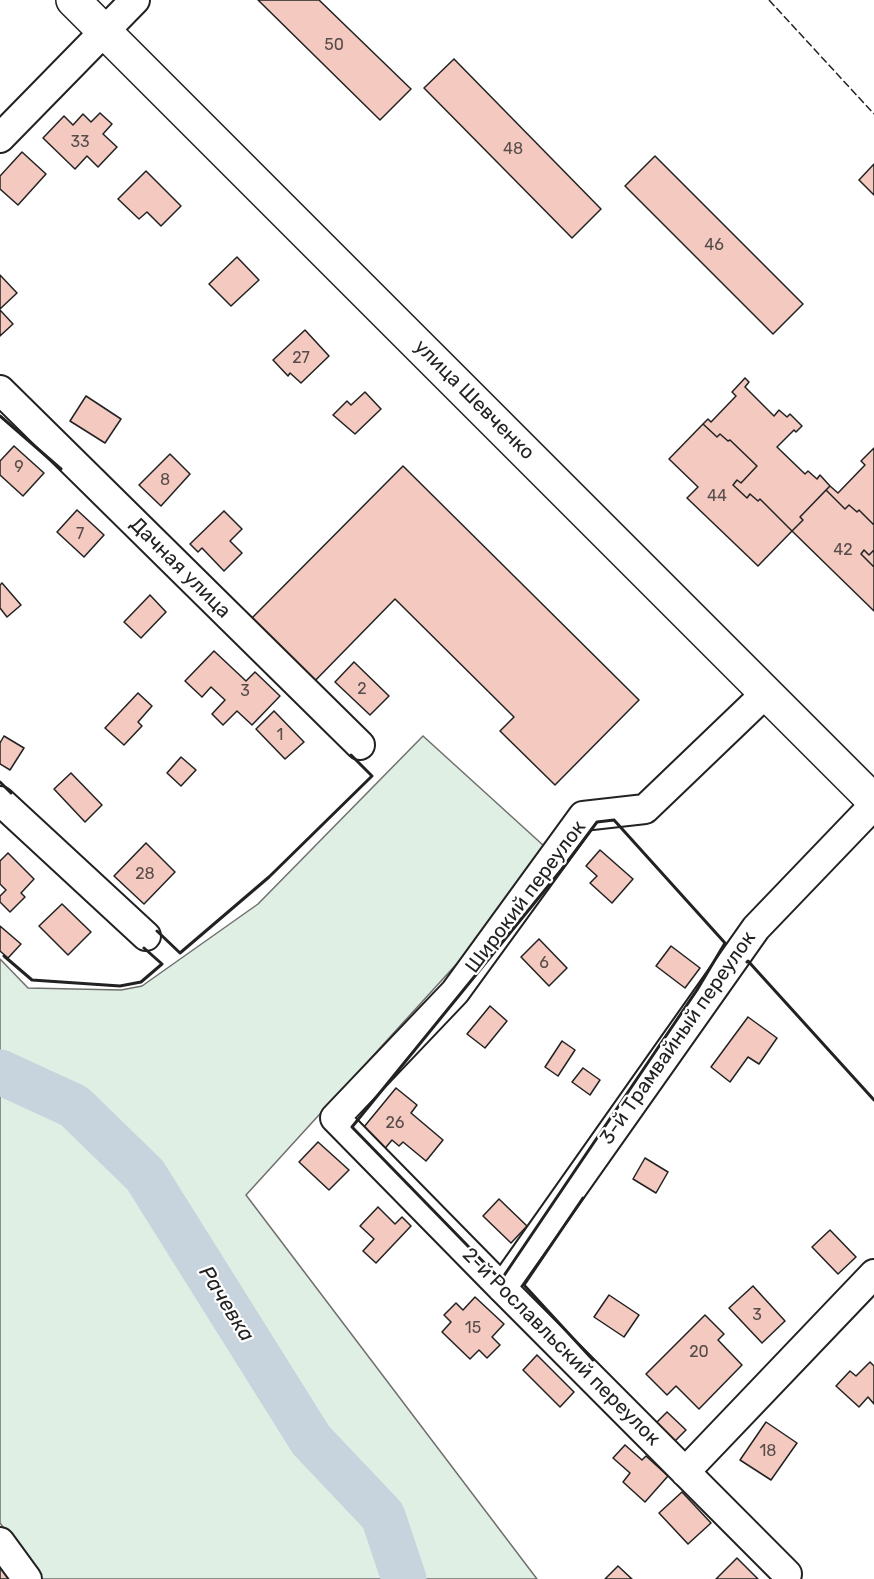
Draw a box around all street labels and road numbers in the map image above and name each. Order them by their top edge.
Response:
street label: улица Шевченко [409,335,539,465]
street label: Дачная улица [125,513,235,623]
street label: Широкий переулок [461,816,591,978]
street label: 3-й Трамвайный переулок [595,927,761,1149]
street label: 2-й Рославльский переулок [457,1243,665,1451]

